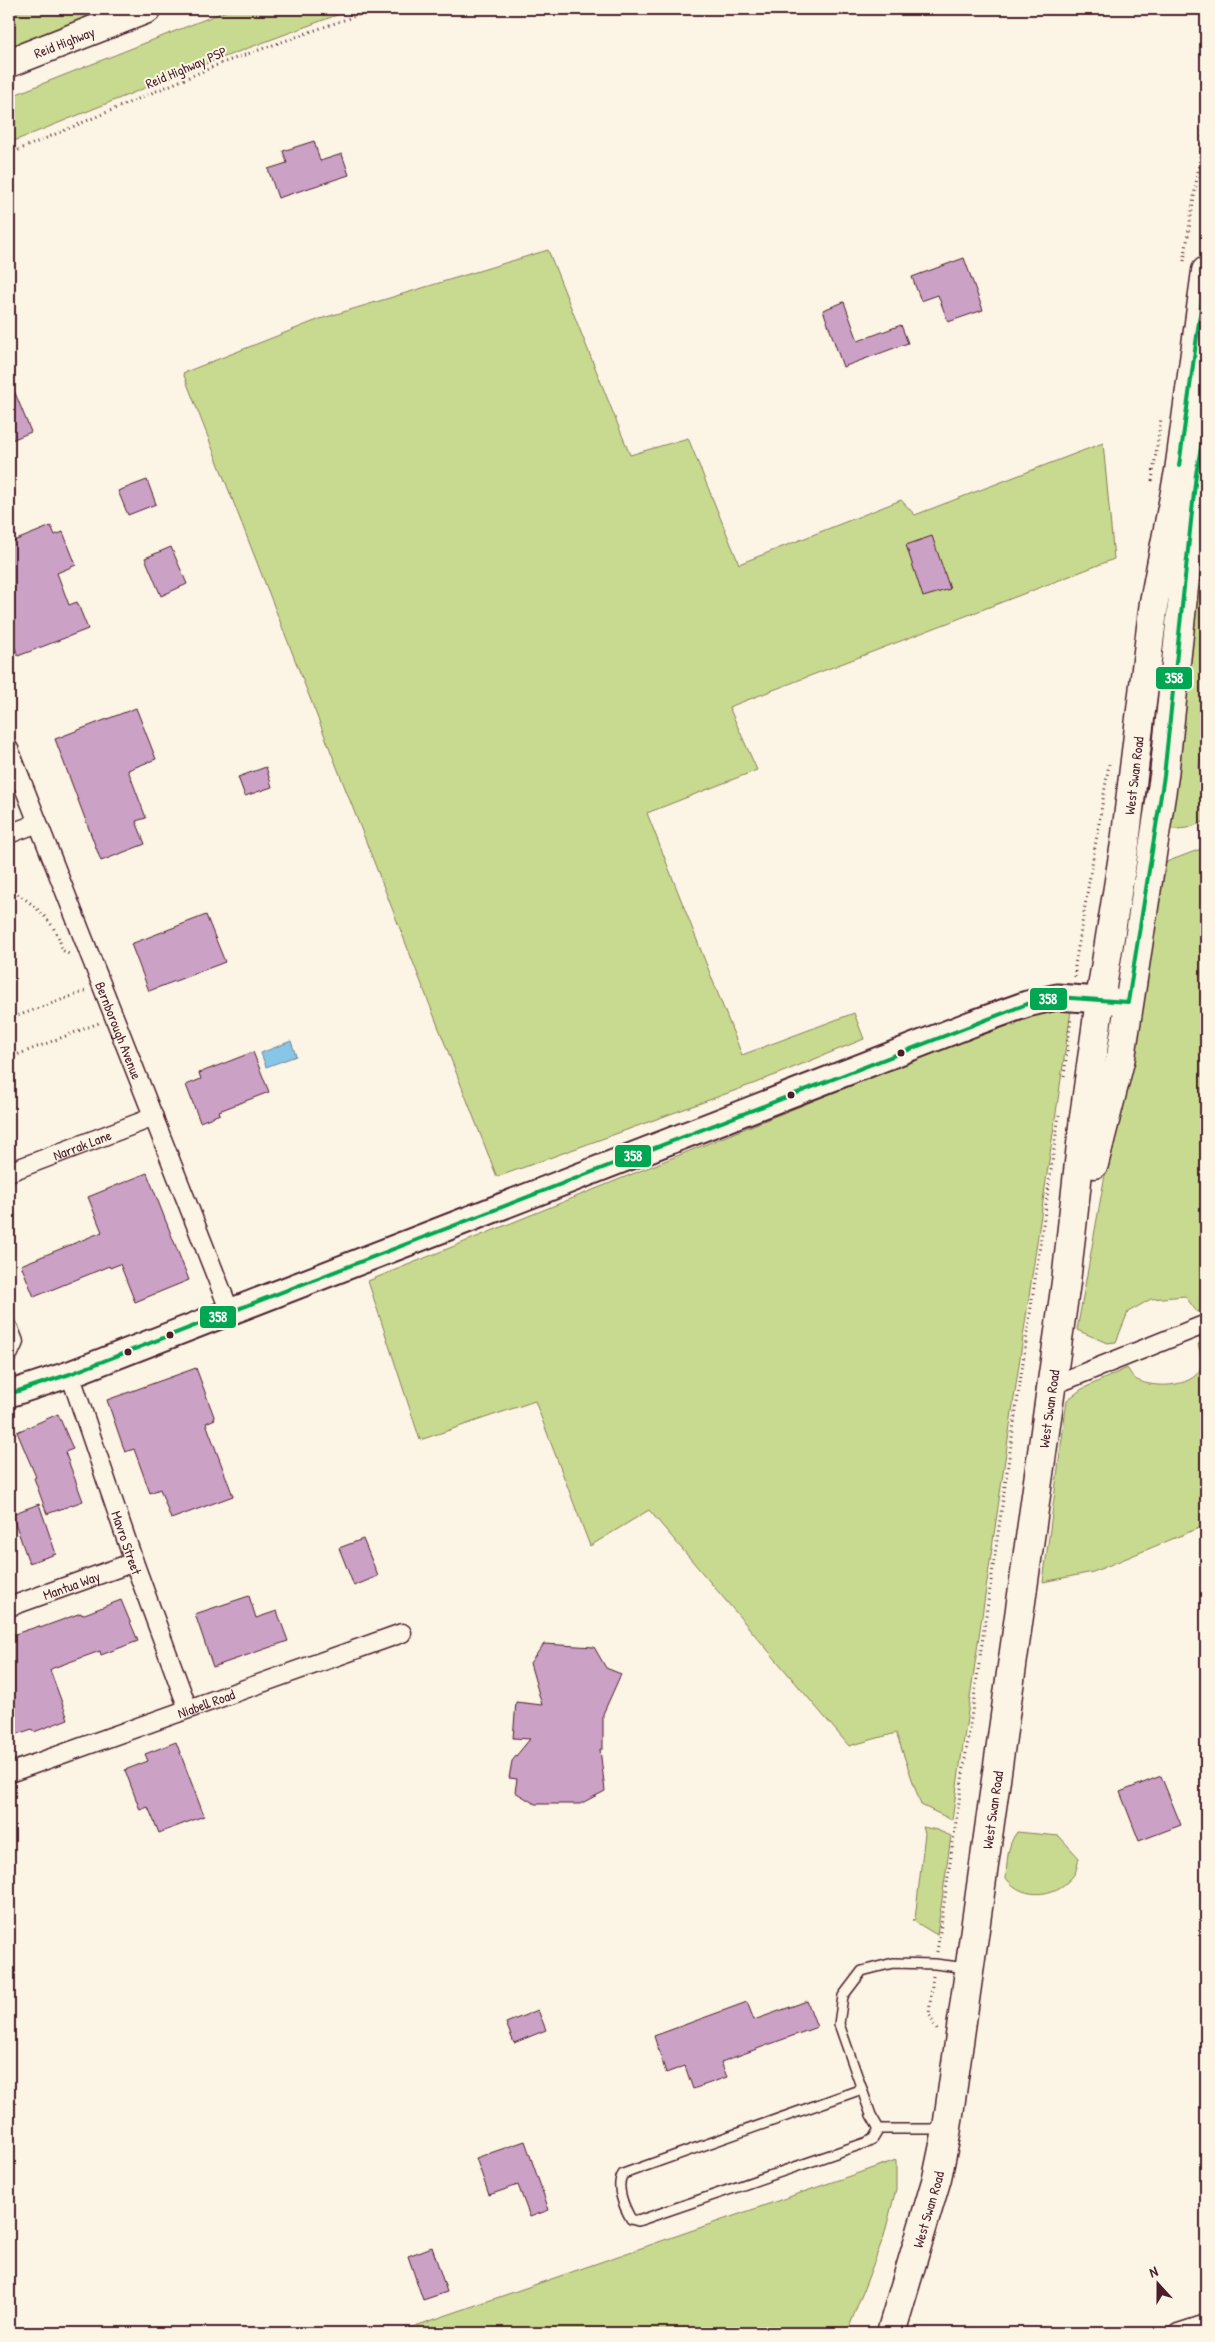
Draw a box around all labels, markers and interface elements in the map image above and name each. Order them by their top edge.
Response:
street label: Reid Highway [31,21,97,62]
street label: Reid Highway PSP [142,41,230,94]
line badge: 358 [1155,666,1193,690]
text: 358 [1165,668,1183,687]
street label: West Swan Road [1119,735,1147,816]
street label: Bernborough Avenue [92,979,147,1082]
line badge: 358 [1029,987,1068,1011]
text: 358 [1039,989,1057,1008]
unlabelled marker [896,1048,906,1058]
unlabelled marker [786,1090,796,1100]
street label: Narrak Lane [50,1125,114,1164]
line badge: 358 [614,1144,652,1168]
text: 358 [624,1146,642,1165]
line badge: 358 [199,1305,237,1329]
text: 358 [209,1307,227,1326]
unlabelled marker [165,1330,175,1340]
unlabelled marker [123,1347,133,1357]
street label: West Swan Road [1033,1368,1063,1449]
street label: Mavro Street [108,1508,147,1577]
street label: Mantua Way [40,1566,103,1604]
street label: Niabell Road [175,1684,238,1722]
street label: West Swan Road [977,1769,1007,1850]
street label: West Swan Road [907,2169,948,2250]
north arrow [1132,2260,1182,2310]
text: N [1146,2261,1161,2282]

